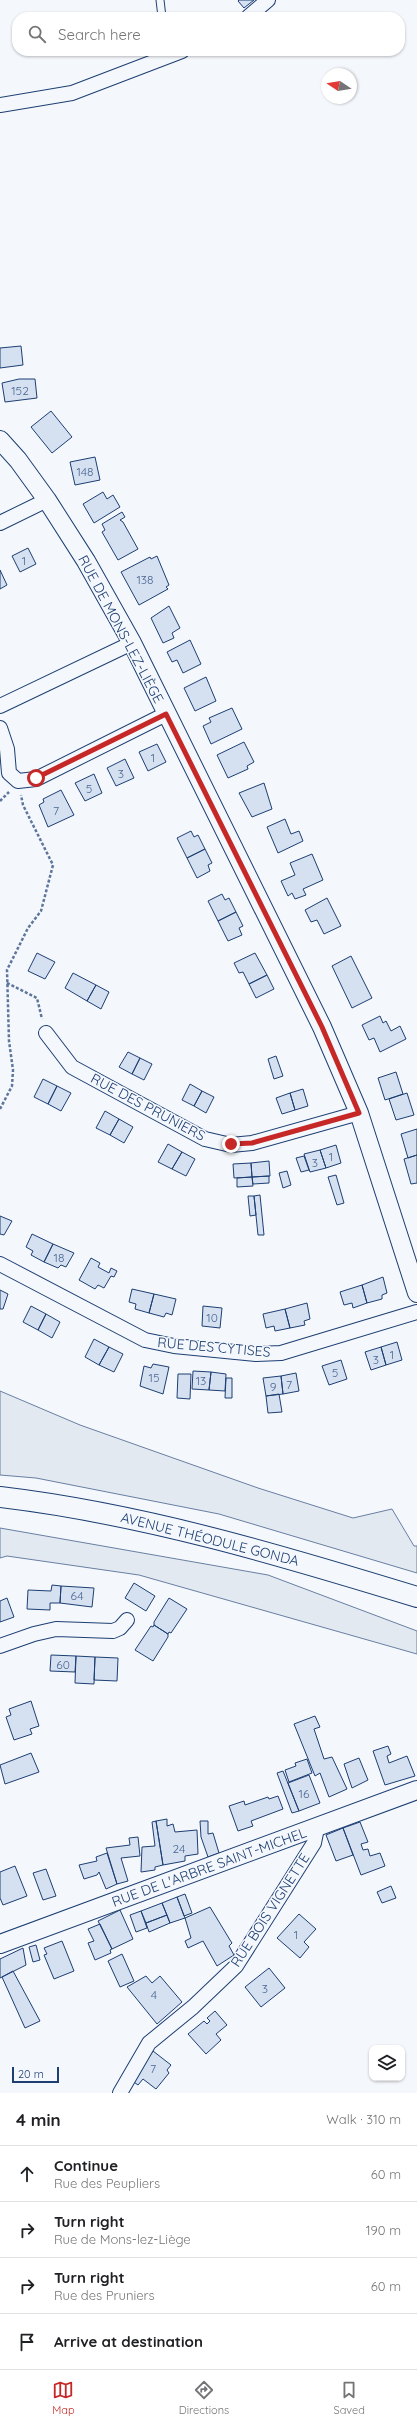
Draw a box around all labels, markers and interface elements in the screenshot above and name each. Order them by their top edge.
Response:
search box [12,12,405,56]
icon: search [26,23,48,45]
text: Search here [58,25,141,44]
north arrow [321,68,357,104]
house number: 152 [11,383,29,398]
house number: 148 [76,464,94,479]
street label: RUE DE MONS-LEZ-LIÈGE [74,552,168,706]
house number: 1 [22,553,26,568]
house number: 138 [136,572,154,587]
house number: 1 [151,750,155,765]
house number: 3 [118,766,124,781]
route start [27,769,45,787]
house number: 5 [86,781,92,796]
house number: 7 [53,803,59,818]
street label: RUE DES PRUNIERS [88,1069,209,1145]
route end [222,1135,240,1153]
house number: 1 [329,1149,333,1164]
house number: 3 [312,1155,318,1170]
house number: 18 [54,1250,64,1265]
house number: 10 [206,1310,218,1325]
street label: RUE DES CYTISES [157,1333,271,1361]
house number: 1 [390,1347,394,1362]
house number: 3 [373,1352,379,1367]
house number: 5 [332,1365,338,1380]
house number: 15 [149,1370,159,1385]
house number: 13 [196,1373,206,1388]
house number: 7 [286,1377,292,1392]
house number: 9 [270,1379,277,1394]
street label: AVENUE THÉODULE GONDA [119,1508,301,1570]
house number: 64 [71,1588,83,1603]
house number: 60 [56,1657,70,1672]
house number: 16 [299,1786,310,1801]
street label: RUE DE L'ARBRE SAINT-MICHEL [109,1823,309,1911]
house number: 24 [173,1841,185,1856]
street label: RUE BOIS VIGNETTE [226,1850,314,1970]
house number: 1 [294,1927,298,1942]
house number: 3 [262,1981,268,1996]
house number: 4 [151,1987,157,2002]
map controls [369,2045,405,2081]
button: layers [369,2045,405,2081]
house number: 7 [150,2061,156,2076]
scale bar [12,2065,59,2084]
text: 20 m [18,2067,44,2081]
text: 4 min [16,2109,61,2130]
text: Walk · 310 m [326,2111,401,2127]
text: Continue [54,2156,118,2175]
icon: ahead [16,2163,38,2185]
text: 60 m [371,2166,401,2182]
text: Rue des Peupliers [54,2175,160,2191]
text: Turn right [54,2212,125,2231]
icon: right [16,2219,38,2241]
text: 190 m [366,2222,401,2238]
text: Rue de Mons-lez-Liège [54,2231,191,2247]
text: Turn right [54,2268,125,2287]
icon: right [16,2275,38,2297]
text: 60 m [371,2278,401,2294]
text: Rue des Pruniers [54,2287,155,2303]
icon: arrive [16,2331,38,2353]
text: Arrive at destination [54,2332,203,2351]
tab: Map [52,2379,75,2417]
tab: Directions [179,2379,229,2417]
tab: Saved [333,2379,365,2417]

